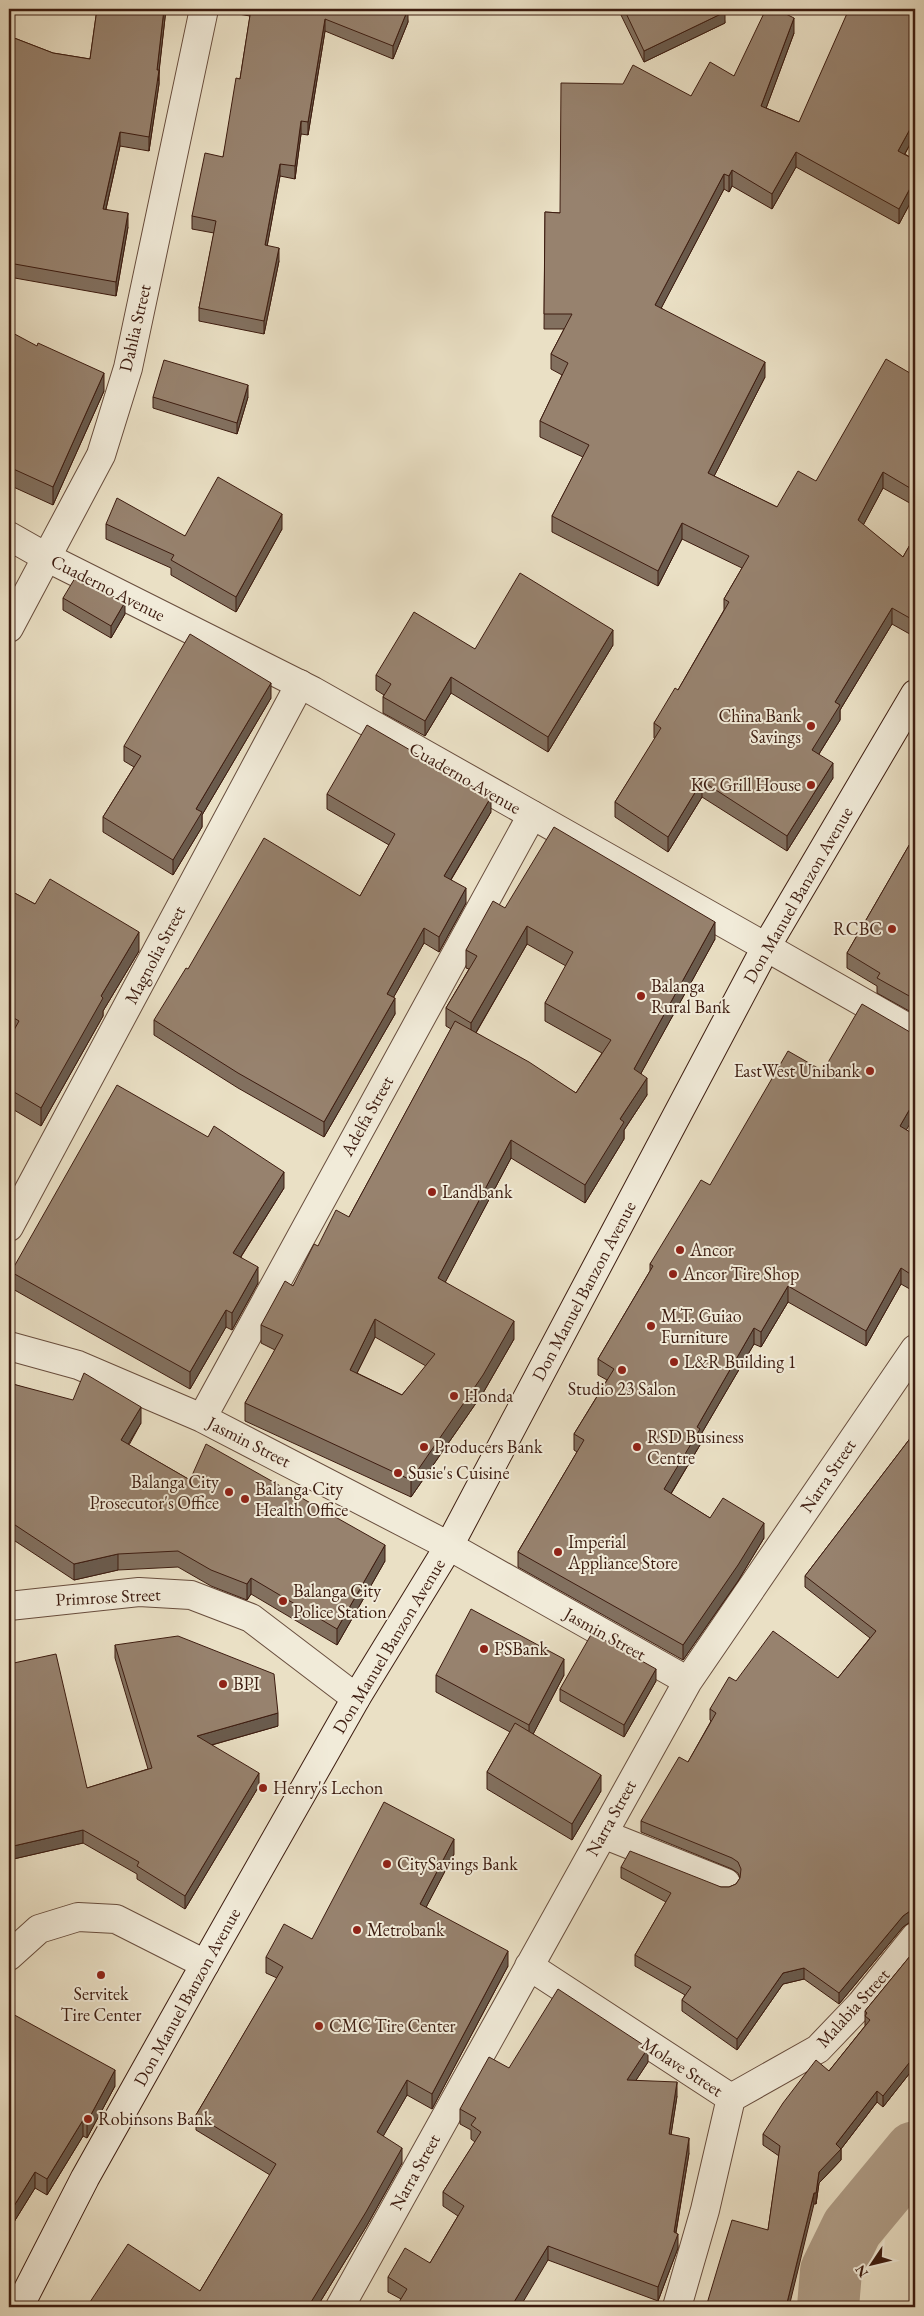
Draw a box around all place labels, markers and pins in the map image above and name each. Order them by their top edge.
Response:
place label: China Bank Savings [719,704,802,748]
marker: China Bank Savings [805,720,817,732]
place label: KC Grill House [691,773,801,796]
marker: KC Grill House [805,779,817,791]
place label: RCBC [833,917,882,940]
marker: RCBC [886,923,898,935]
place label: Balanga Rural Bank [651,974,731,1018]
marker: Balanga Rural Bank [635,990,647,1002]
place label: EastWest Unibank [734,1059,861,1082]
marker: EastWest Unibank [864,1065,876,1077]
place label: Landbank [442,1180,513,1203]
marker: Landbank [426,1186,438,1198]
place label: Ancor [689,1238,734,1261]
marker: Ancor [674,1244,686,1256]
place label: Ancor Tire Shop [682,1262,799,1285]
marker: Ancor Tire Shop [667,1268,679,1280]
place label: M.T. Guiao Furniture [661,1304,742,1348]
marker: M.T. Guiao Furniture [645,1320,657,1332]
place label: L&R Building 1 [684,1350,796,1373]
marker: L&R Building 1 [668,1356,680,1368]
marker: Studio 23 Salon [616,1364,628,1376]
place label: Studio 23 Salon [568,1377,677,1400]
place label: Honda [464,1384,514,1407]
marker: Honda [448,1390,460,1402]
place label: RSD Business Centre [647,1425,744,1469]
place label: Producers Bank [434,1435,543,1458]
marker: Producers Bank [418,1441,430,1453]
marker: RSD Business Centre [631,1441,643,1453]
place label: Susie's Cuisine [408,1461,510,1484]
marker: Susie's Cuisine [392,1467,404,1479]
place label: Balanga City Prosecutor's Office [89,1470,219,1514]
place label: Balanga City Health Office [255,1477,348,1521]
marker: Balanga City Prosecutor's Office [223,1486,235,1498]
marker: Balanga City Health Office [239,1493,251,1505]
place label: Imperial Appliance Store [567,1530,678,1574]
marker: Imperial Appliance Store [552,1546,564,1558]
place label: Balanga City Police Station [293,1579,387,1623]
marker: Balanga City Police Station [277,1595,289,1607]
place label: PSBank [494,1637,549,1660]
marker: PSBank [478,1643,490,1655]
place label: BPI [233,1672,260,1695]
marker: BPI [217,1678,229,1690]
place label: Henry's Lechon [273,1776,384,1799]
marker: Henry's Lechon [257,1782,269,1794]
place label: CitySavings Bank [397,1852,518,1875]
marker: CitySavings Bank [381,1858,393,1870]
place label: Metrobank [367,1918,445,1941]
marker: Metrobank [351,1924,363,1936]
marker: Servitek Tire Center [95,1969,107,1981]
place label: Servitek Tire Center [60,1982,142,2026]
place label: CMC Tire Center [329,2014,455,2037]
marker: CMC Tire Center [313,2020,325,2032]
place label: Robinsons Bank [98,2107,213,2130]
marker: Robinsons Bank [82,2113,94,2125]

